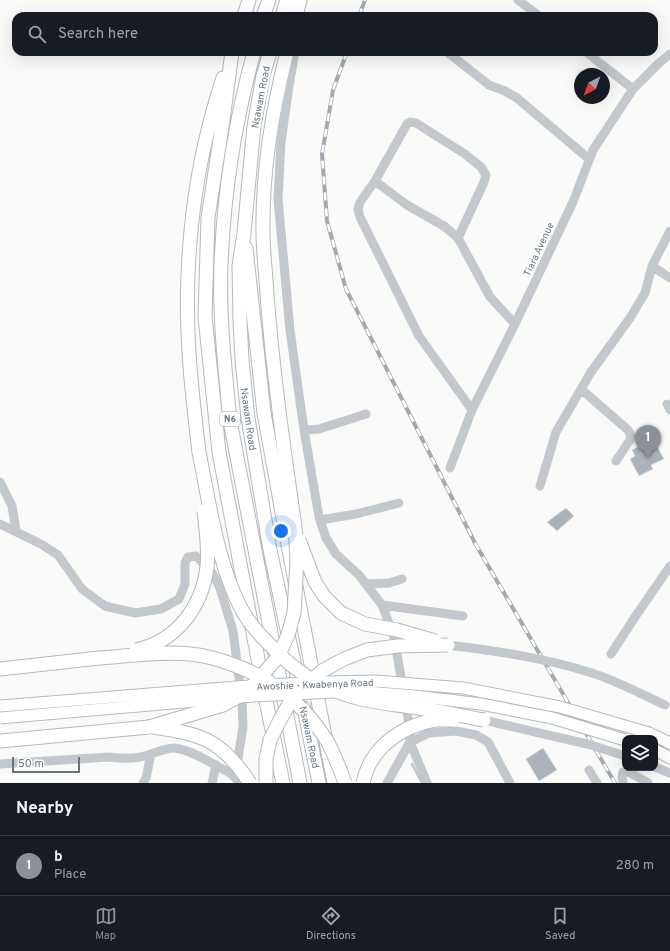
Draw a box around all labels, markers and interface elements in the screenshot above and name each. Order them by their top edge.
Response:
search box [12,12,658,56]
icon: search [26,23,48,45]
text: Search here [58,25,138,44]
street label: Nsawam Road [249,65,274,129]
north arrow [574,68,610,104]
street label: Tiara Avenue [521,221,558,279]
street label: Nsawam Road [237,387,258,451]
road number: N6 [220,412,240,426]
pin: 1 [635,425,661,458]
your location [271,521,291,541]
street label: Awoshie - Kwabenya Road [256,677,374,694]
street label: Nsawam Road [296,705,321,769]
map controls [622,735,658,771]
button: layers [622,735,658,771]
scale bar [12,755,80,774]
text: 50 m [18,757,44,771]
text: Nearby [16,798,73,820]
text: b [54,848,63,867]
text: 1 [26,858,32,874]
text: 280 m [616,858,654,874]
text: Place [54,867,86,883]
tab: Map [95,905,117,943]
tab: Directions [306,905,356,943]
tab: Saved [545,905,575,943]

